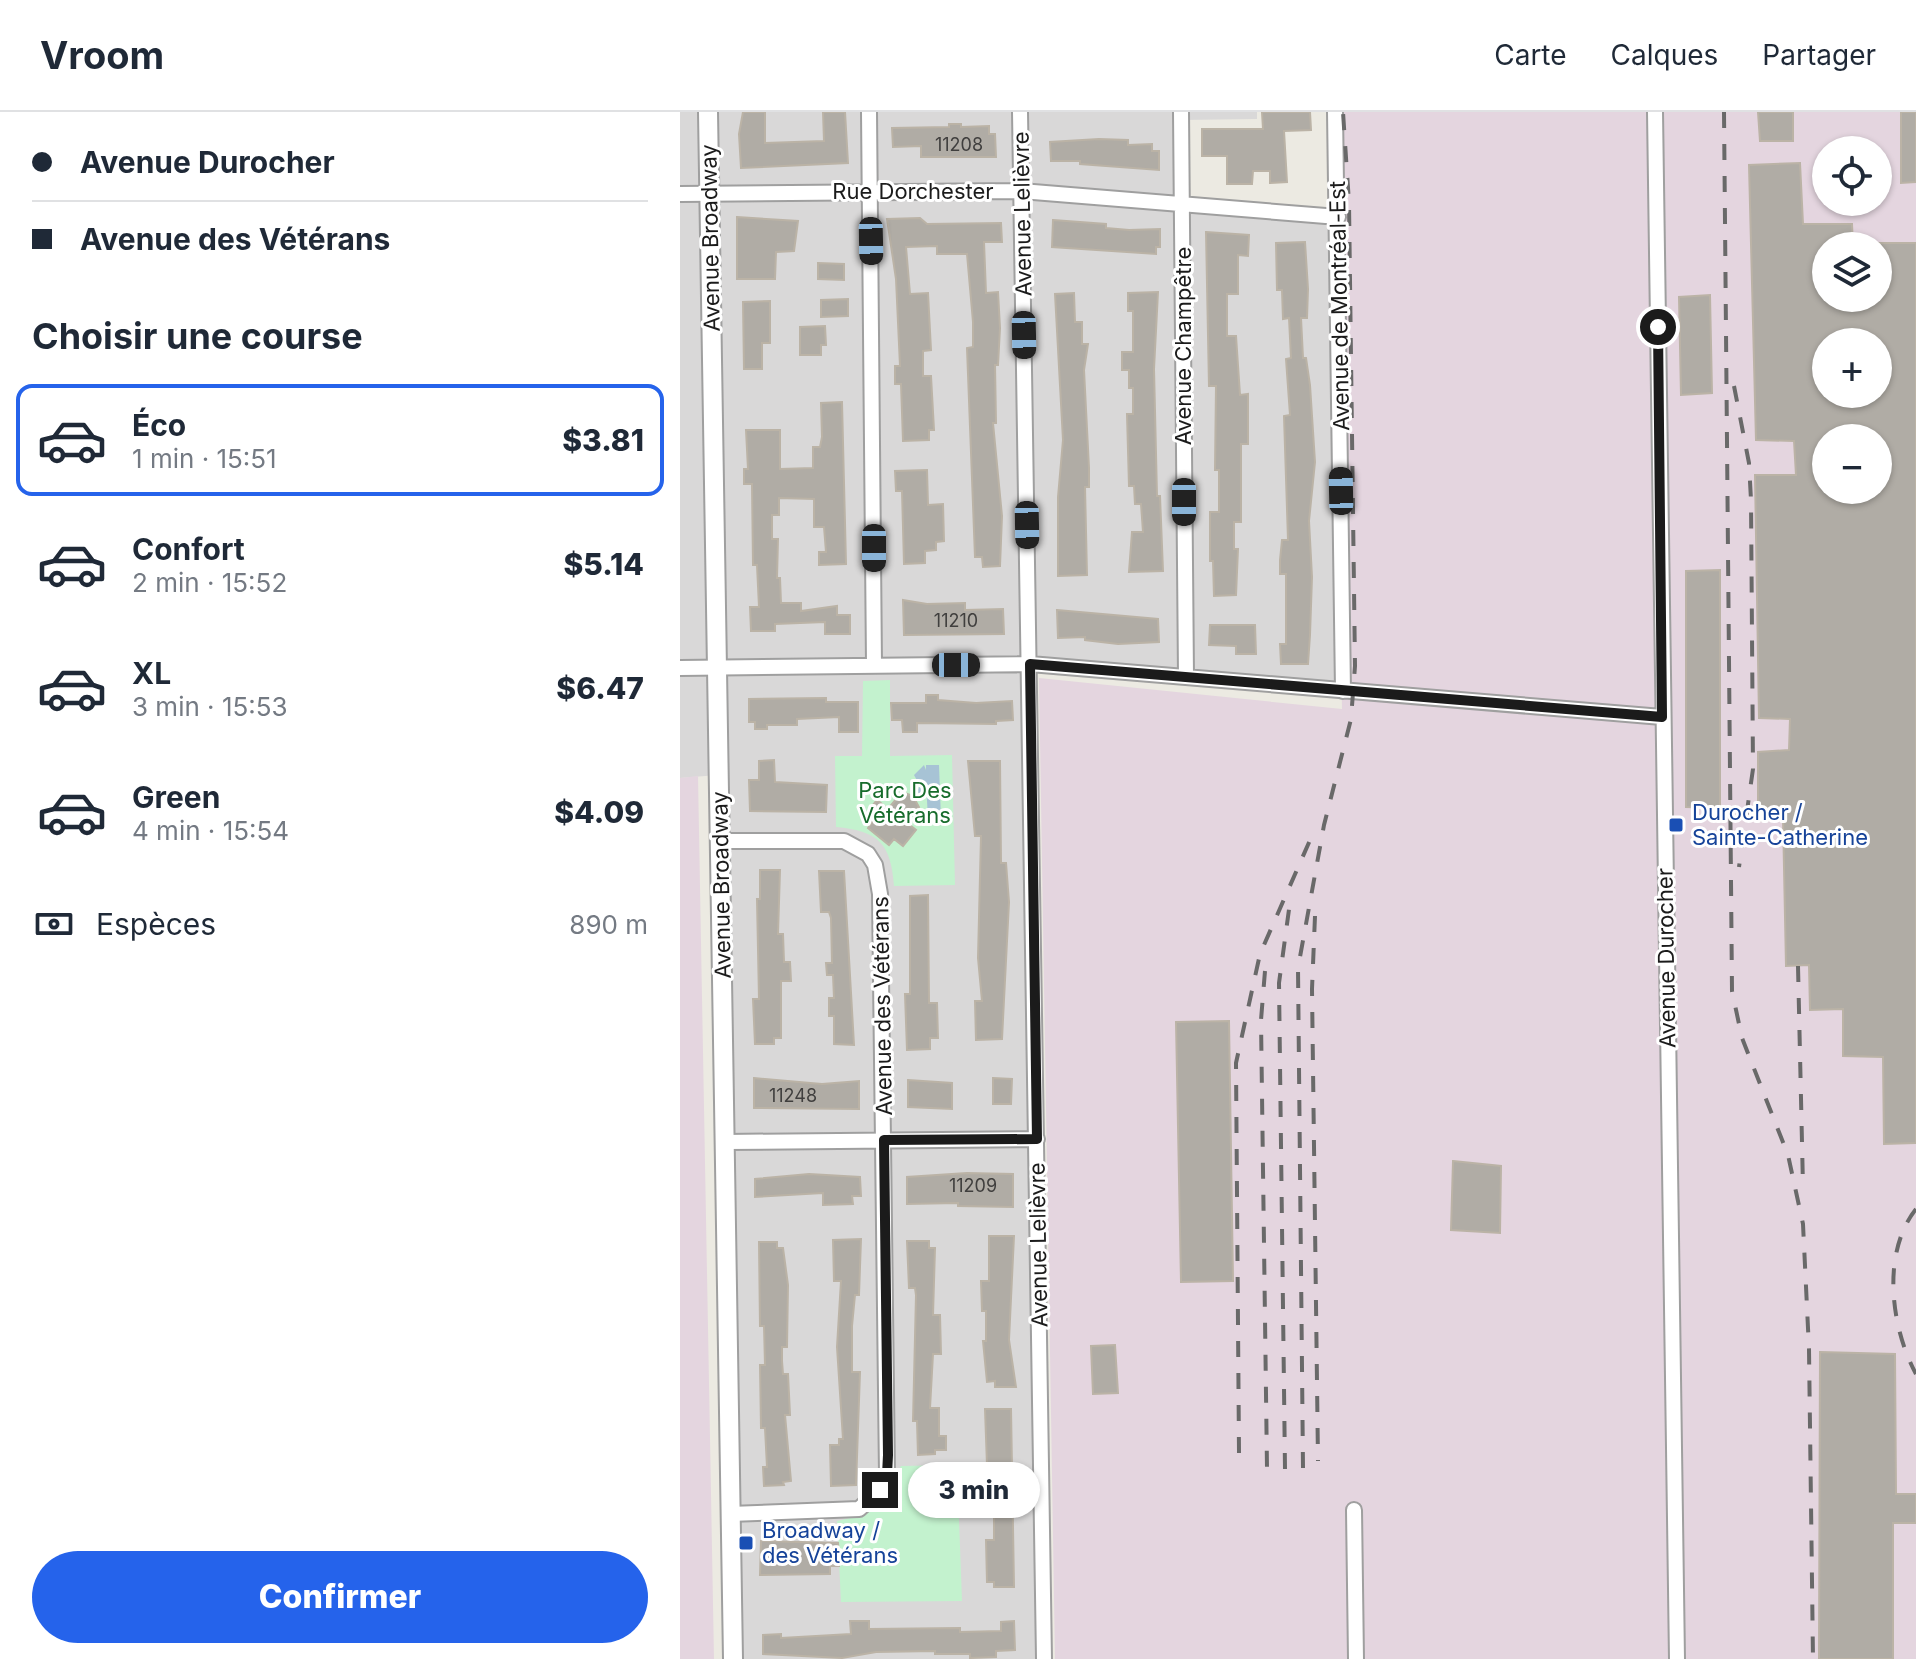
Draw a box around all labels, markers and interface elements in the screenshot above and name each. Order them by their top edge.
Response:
text: Vroom [40,32,164,78]
text: Carte [1494,38,1567,72]
text: Calques [1611,38,1718,72]
text: Partager [1762,38,1876,72]
street label: Avenue Lelièvre [1008,131,1036,297]
house number: 11208 [935,134,983,155]
map controls [1812,136,1892,504]
button: locate [1812,136,1892,216]
text: Avenue Durocher [80,144,335,180]
street label: Avenue Broadway [695,144,725,332]
street label: Rue Dorchester [832,178,994,204]
street label: Avenue de Montréal-Est [1324,181,1354,431]
car [859,217,883,265]
text: Avenue des Vétérans [80,221,390,257]
button: layers [1812,232,1892,312]
street label: Avenue Champêtre [1170,247,1196,445]
route start [1640,309,1676,345]
car [1012,311,1036,359]
text: Choisir une course [32,314,363,358]
button: + [1812,328,1892,408]
icon: car [36,404,108,476]
text: Éco [132,407,186,443]
text: $3.81 [562,422,644,458]
button: − [1812,424,1892,504]
text: 1 min · 15:51 [132,443,277,474]
car [1329,467,1353,515]
car [1172,478,1196,526]
car [1015,501,1039,549]
car [862,524,886,572]
icon: car [36,528,108,600]
text: Confort [132,531,245,567]
text: $5.14 [564,546,644,582]
text: 2 min · 15:52 [132,567,287,598]
house number: 11210 [934,610,978,631]
icon: car [36,652,108,724]
car [932,653,980,677]
text: XL [132,655,171,691]
text: $6.47 [556,670,644,706]
text: 3 min · 15:53 [132,691,288,722]
icon: car [36,776,108,848]
park label: Parc Des Vétérans [858,777,952,828]
text: Green [132,779,220,815]
street label: Avenue Broadway [706,791,736,979]
text: $4.09 [554,794,644,830]
place label: Durocher / Sainte-Catherine [1692,799,1868,850]
text: 4 min · 15:54 [132,815,289,846]
marker: Durocher / Sainte-Catherine [1667,816,1685,834]
street label: Avenue Durocher [1651,868,1681,1048]
street label: Avenue des Vétérans [867,896,897,1116]
icon: cash [32,902,76,946]
text: Espèces [96,906,216,942]
text: 890 m [569,909,648,940]
house number: 11248 [769,1085,817,1106]
street label: Avenue Lelièvre [1024,1162,1052,1328]
house number: 11209 [949,1175,997,1196]
callout: 3 min [908,1462,1040,1518]
route end [862,1472,898,1508]
text: 3 min [939,1474,1009,1505]
place label: Broadway / des Vétérans [762,1517,898,1568]
marker: Broadway / des Vétérans [737,1534,755,1552]
button: Confirmer [32,1551,648,1643]

